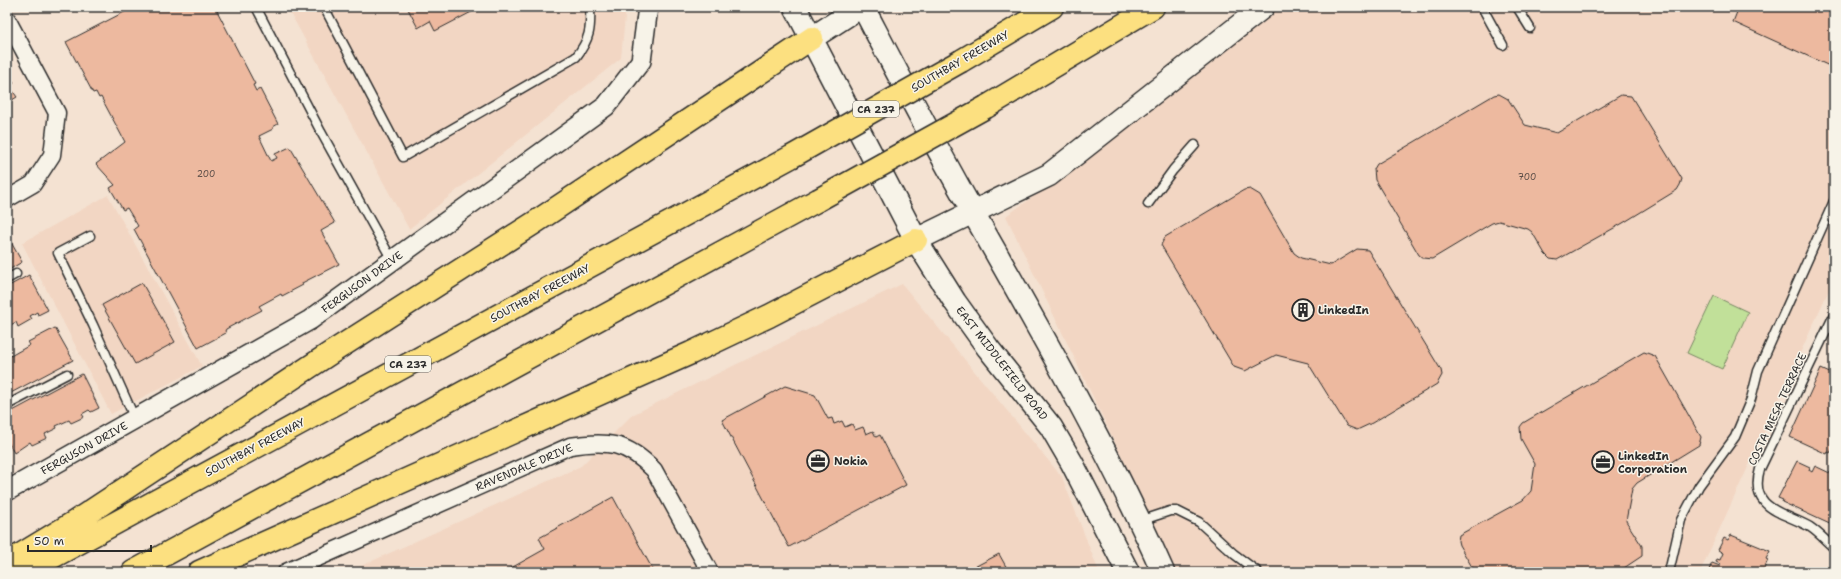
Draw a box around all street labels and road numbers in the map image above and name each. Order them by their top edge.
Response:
street label: SOUTHBAY FREEWAY [908,27,1012,96]
road number: CA 237 [853,101,899,117]
street label: FERGUSON DRIVE [319,248,406,317]
street label: SOUTHBAY FREEWAY [488,261,593,326]
street label: EAST MIDDLEFIELD ROAD [952,303,1051,423]
street label: COSTA MESA TERRACE [1745,350,1810,468]
road number: CA 237 [385,356,431,372]
street label: SOUTHBAY FREEWAY [203,415,308,480]
street label: FERGUSON DRIVE [38,418,130,479]
street label: RAVENDALE DRIVE [473,440,575,495]

